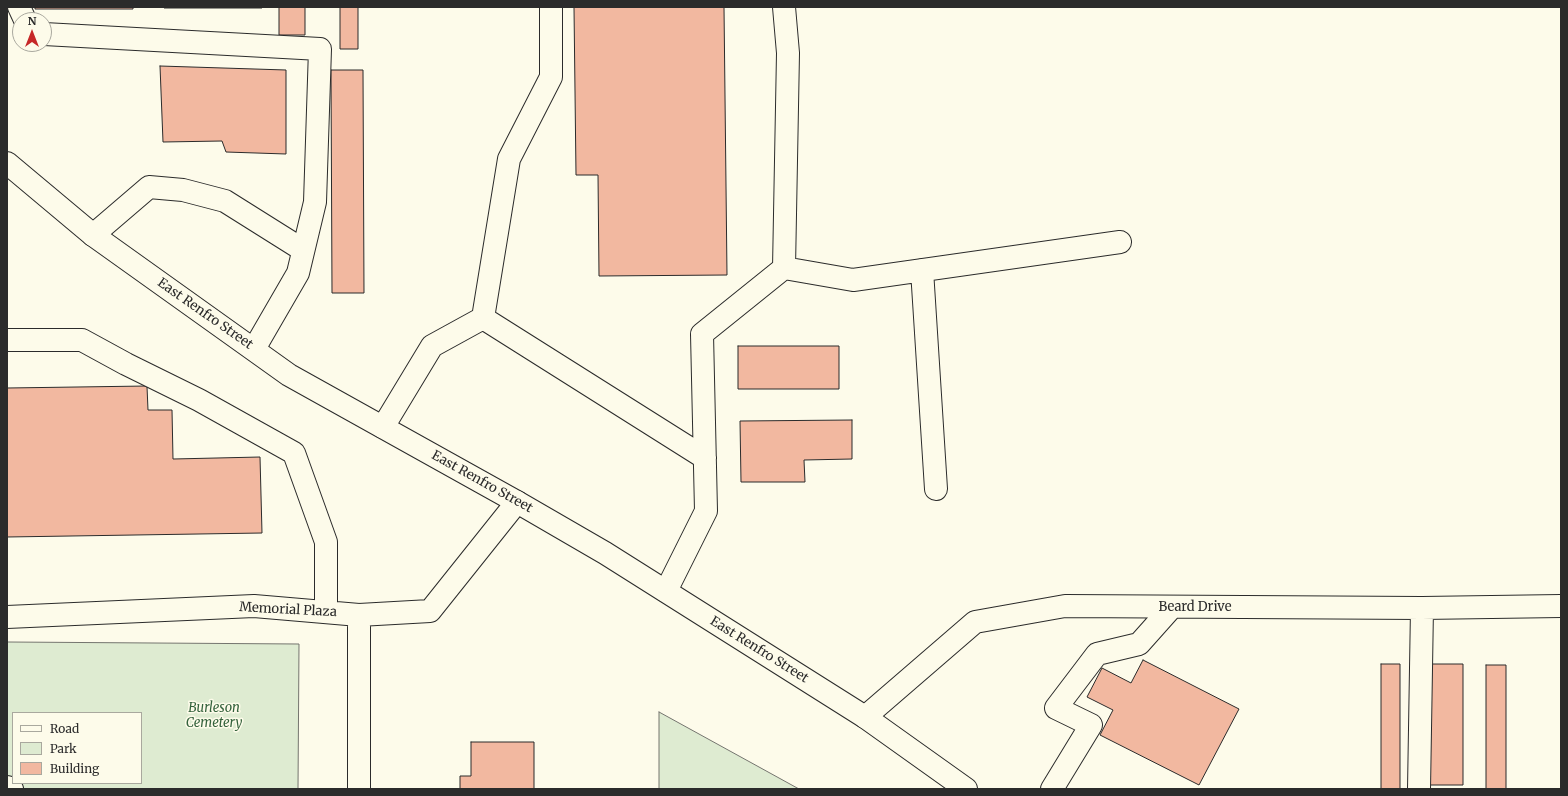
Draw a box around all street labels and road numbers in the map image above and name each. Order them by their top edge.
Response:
street label: East Renfro Street [154,275,256,353]
street label: East Renfro Street [429,448,535,516]
street label: Beard Drive [1159,599,1231,615]
street label: Memorial Plaza [239,600,337,620]
street label: East Renfro Street [707,613,811,687]

